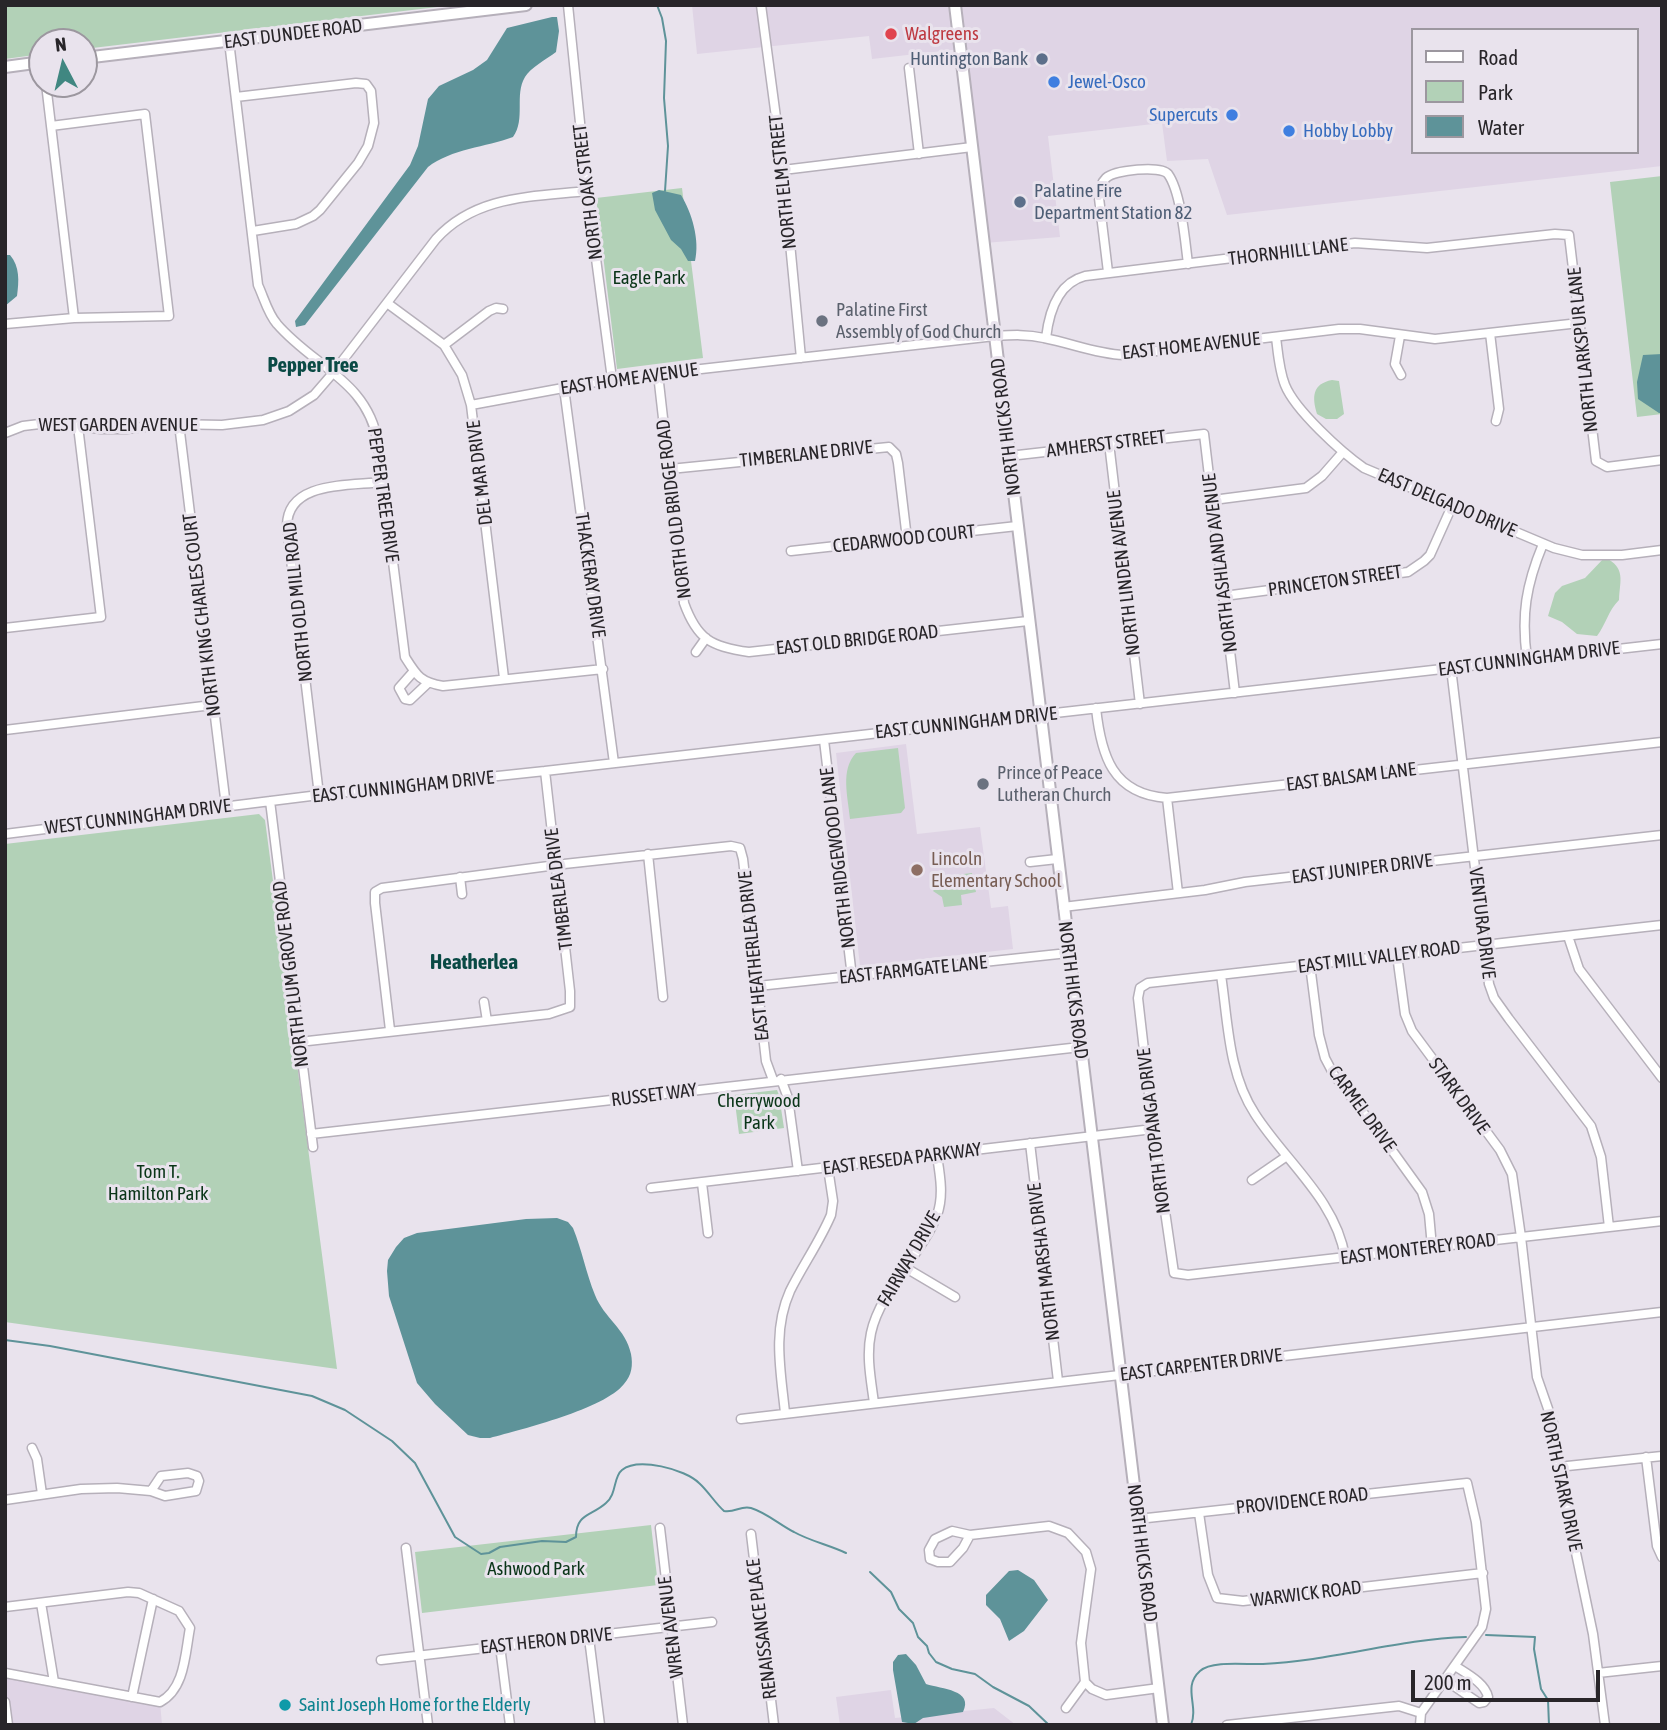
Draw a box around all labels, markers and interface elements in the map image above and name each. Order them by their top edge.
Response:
street label: EAST DUNDEE ROAD [223,14,363,54]
place label: Walgreens [905,23,979,45]
marker: Walgreens [883,26,899,42]
north arrow [28,28,98,98]
legend [1412,28,1639,154]
text: N [54,33,68,56]
text: Road [1478,45,1518,69]
place label: Huntington Bank [910,48,1028,70]
marker: Huntington Bank [1034,51,1050,67]
place label: Jewel-Osco [1068,71,1146,93]
marker: Jewel-Osco [1046,74,1062,90]
text: Park [1478,80,1513,104]
place label: Supercuts [1149,104,1218,126]
marker: Supercuts [1224,107,1240,123]
street label: NORTH ELM STREET [765,114,801,250]
text: Water [1478,115,1524,139]
place label: Hobby Lobby [1303,120,1393,142]
street label: NORTH OAK STREET [568,123,608,261]
marker: Hobby Lobby [1281,123,1297,139]
place label: Palatine Fire Department Station 82 [1034,180,1192,224]
marker: Palatine Fire Department Station 82 [1012,194,1028,210]
street label: THORNHILL LANE [1227,233,1349,271]
street label: NORTH LARKSPUR LANE [1563,266,1603,434]
park label: Eagle Park [613,267,685,289]
place label: Palatine First Assembly of God Church [836,299,1001,343]
marker: Palatine First Assembly of God Church [814,313,830,329]
street label: EAST HOME AVENUE [1121,327,1261,365]
district label: Pepper Tree [267,352,359,378]
street label: NORTH HICKS ROAD [986,357,1026,497]
street label: EAST HOME AVENUE [559,358,699,400]
street label: WEST GARDEN AVENUE [38,414,198,436]
street label: NORTH OLD BRIDGE ROAD [652,418,696,600]
street label: DEL MAR DRIVE [462,419,498,527]
street label: AMHERST STREET [1045,425,1167,463]
street label: PEPPER TREE DRIVE [362,426,404,564]
street label: TIMBERLANE DRIVE [738,436,874,472]
street label: EAST DELGADO DRIVE [1374,464,1520,542]
street label: NORTH ASHLAND AVENUE [1198,472,1242,654]
street label: NORTH LINDEN AVENUE [1103,489,1145,657]
street label: THACKERAY DRIVE [570,511,610,639]
street label: NORTH KING CHARLES COURT [178,512,226,718]
street label: CEDARWOOD COURT [832,520,976,558]
street label: NORTH OLD MILL ROAD [278,521,318,683]
street label: PRINCETON STREET [1267,560,1403,602]
street label: EAST OLD BRIDGE ROAD [775,620,939,660]
street label: EAST CUNNINGHAM DRIVE [1437,637,1621,681]
street label: EAST CUNNINGHAM DRIVE [874,702,1058,744]
street label: EAST BALSAM LANE [1285,758,1417,796]
place label: Prince of Peace Lutheran Church [997,762,1112,806]
street label: EAST CUNNINGHAM DRIVE [311,766,495,808]
street label: NORTH RIDGEWOOD LANE [816,766,860,950]
marker: Prince of Peace Lutheran Church [975,776,991,792]
street label: WEST CUNNINGHAM DRIVE [44,794,232,840]
street label: TIMBERLEA DRIVE [540,827,578,951]
place label: Lincoln Elementary School [931,848,1062,892]
street label: EAST JUNIPER DRIVE [1290,849,1434,889]
marker: Lincoln Elementary School [909,862,925,878]
street label: VENTURA DRIVE [1464,866,1500,980]
street label: EAST HEATHERLEA DRIVE [734,870,774,1042]
street label: NORTH PLUM GROVE ROAD [268,879,314,1069]
street label: NORTH HICKS ROAD [1053,920,1093,1060]
street label: EAST MILL VALLEY ROAD [1296,936,1462,978]
district label: Heatherlea [430,949,518,975]
street label: EAST FARMGATE LANE [838,951,988,989]
street label: NORTH TOPANGA DRIVE [1133,1047,1175,1215]
street label: STARK DRIVE [1424,1053,1494,1139]
street label: CARMEL DRIVE [1323,1062,1401,1156]
street label: RUSSET WAY [610,1078,698,1112]
park label: Cherrywood Park [717,1090,801,1134]
street label: EAST RESEDA PARKWAY [821,1138,983,1180]
park label: Tom T. Hamilton Park [108,1161,208,1205]
street label: NORTH MARSHA DRIVE [1023,1182,1065,1342]
street label: FAIRWAY DRIVE [873,1207,945,1311]
street label: EAST MONTEREY ROAD [1339,1228,1497,1270]
street label: EAST CARPENTER DRIVE [1119,1344,1283,1386]
street label: NORTH STARK DRIVE [1535,1409,1587,1553]
street label: NORTH HICKS ROAD [1122,1483,1162,1623]
street label: PROVIDENCE ROAD [1235,1483,1369,1519]
street label: RENAISSANCE PLACE [742,1557,782,1701]
park label: Ashwood Park [487,1558,585,1580]
street label: WREN AVENUE [653,1575,689,1679]
street label: WARWICK ROAD [1249,1576,1363,1612]
street label: EAST HERON DRIVE [479,1623,613,1659]
scale bar [1415,1656,1604,1700]
text: 200 m [1424,1670,1472,1694]
place label: Saint Joseph Home for the Elderly [299,1694,531,1716]
marker: Saint Joseph Home for the Elderly [277,1697,293,1713]

